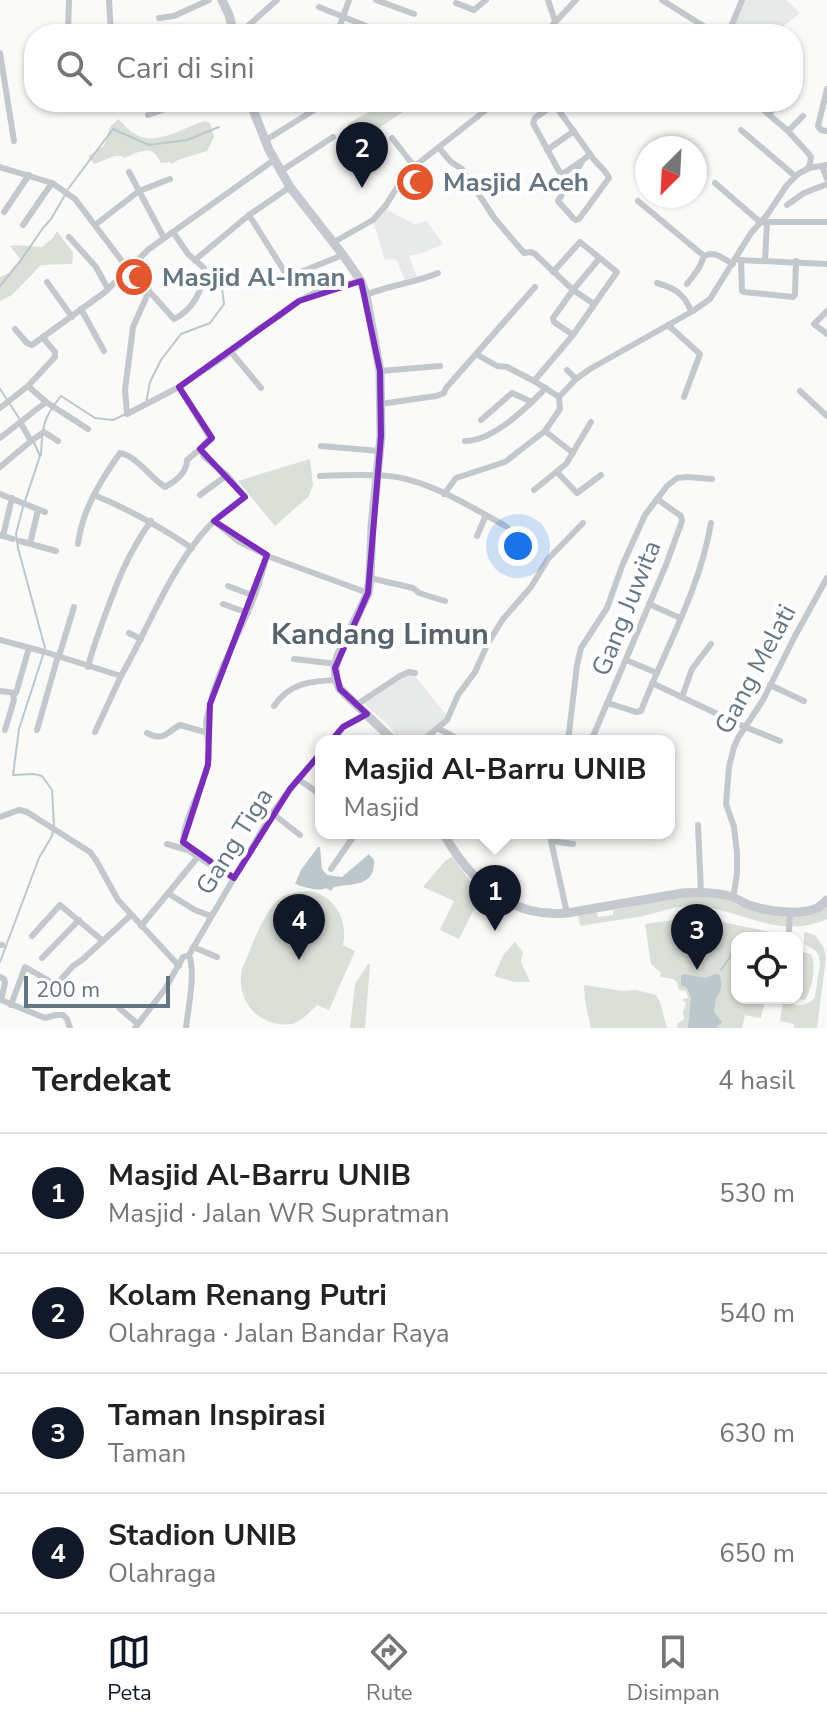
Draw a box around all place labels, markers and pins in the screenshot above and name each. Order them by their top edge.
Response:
pin: 2 [336,122,388,188]
mosque icon: Masjid Aceh [394,161,436,203]
place label: Masjid Aceh [443,165,589,200]
mosque icon: Masjid Al-Iman [113,256,155,298]
place label: Masjid Al-Iman [162,260,346,295]
pin: 1 [469,865,521,931]
pin: 4 [273,894,325,960]
pin: 3 [671,904,723,970]

